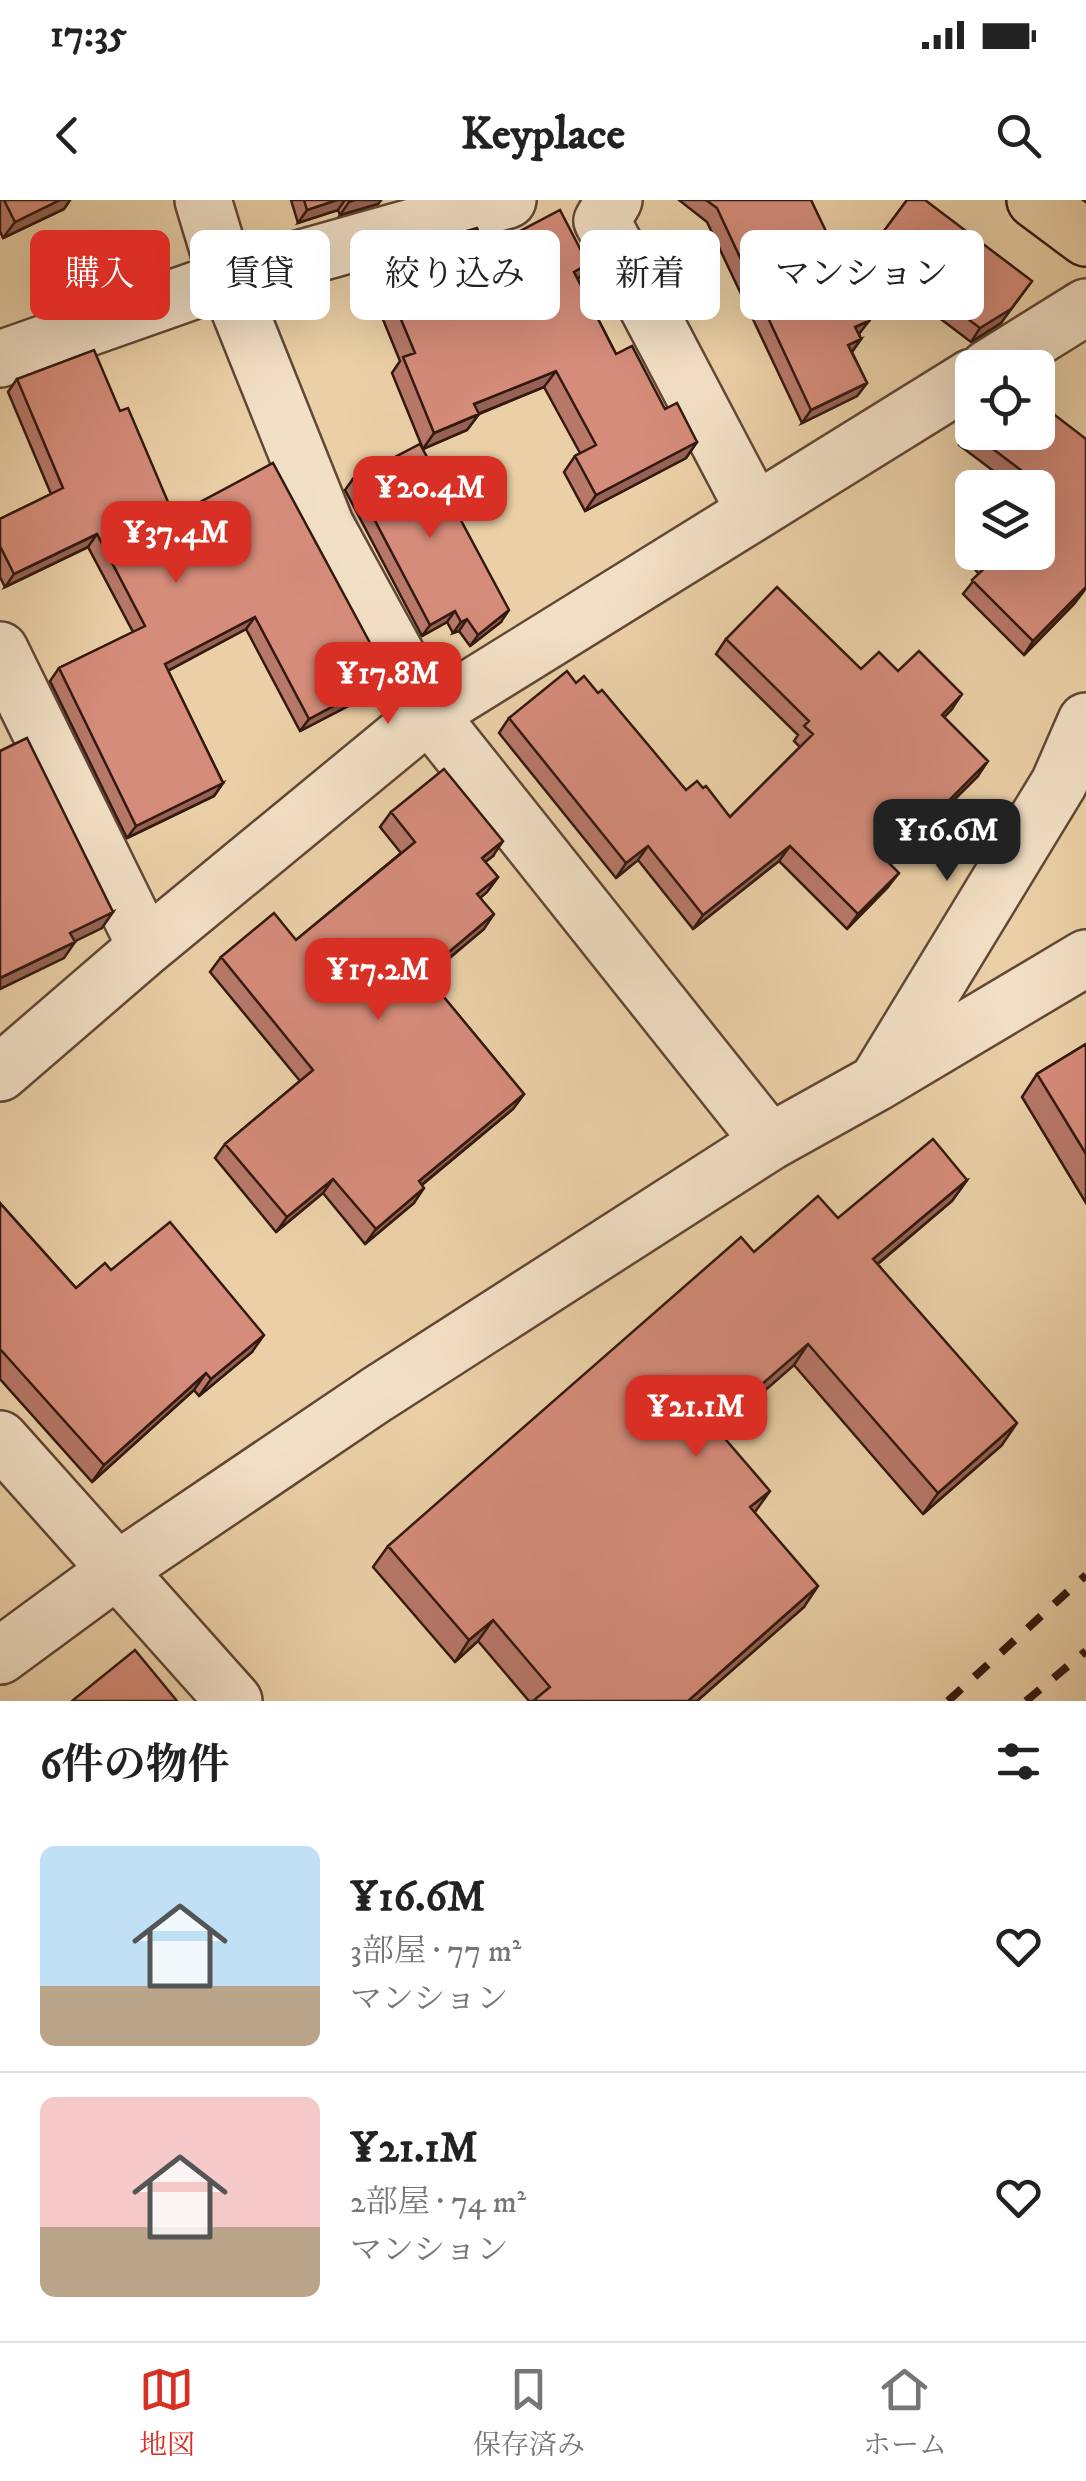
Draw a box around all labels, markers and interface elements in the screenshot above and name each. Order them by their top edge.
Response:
text: 17:35 [50,11,127,59]
text: Keyplace [461,107,625,163]
icon: back [40,108,95,163]
icon: search [991,108,1046,163]
chip: 購入 [30,230,170,320]
chip: 賃貸 [190,230,330,320]
chip: 絞り込み [350,230,560,320]
chip: 新着 [580,230,720,320]
chip: マンション [740,230,984,320]
map controls [955,350,1055,570]
button: locate [955,350,1055,450]
pin: ¥20.4M [349,456,511,541]
text: ¥20.4M [375,468,485,508]
button: layers [955,470,1055,570]
pin: ¥37.4M [95,501,257,586]
text: ¥37.4M [123,513,229,553]
pin: ¥17.8M [307,642,469,727]
text: ¥17.8M [337,654,439,694]
pin: ¥16.6M [866,799,1028,884]
text: ¥16.6M [895,811,999,851]
pin: ¥17.2M [297,938,459,1023]
text: ¥17.2M [327,950,429,990]
pin: ¥21.1M [615,1375,777,1460]
text: ¥21.1M [647,1387,745,1427]
icon: filters [991,1734,1046,1789]
text: 6件の物件 [40,1740,230,1792]
text: ¥16.6M [350,1872,486,1924]
icon: home [120,1886,240,2006]
icon: heart [991,1919,1046,1974]
text: 3部屋 · 77 m² [350,1932,521,1972]
text: マンション [350,1980,509,2020]
text: ¥21.1M [350,2123,478,2175]
icon: home [120,2137,240,2257]
icon: heart [991,2170,1046,2225]
text: 2部屋 · 74 m² [350,2183,526,2223]
text: マンション [350,2231,509,2271]
tab: 地図 [139,2362,195,2463]
tab: 保存済み [473,2362,585,2463]
tab: ホーム [863,2362,947,2463]

